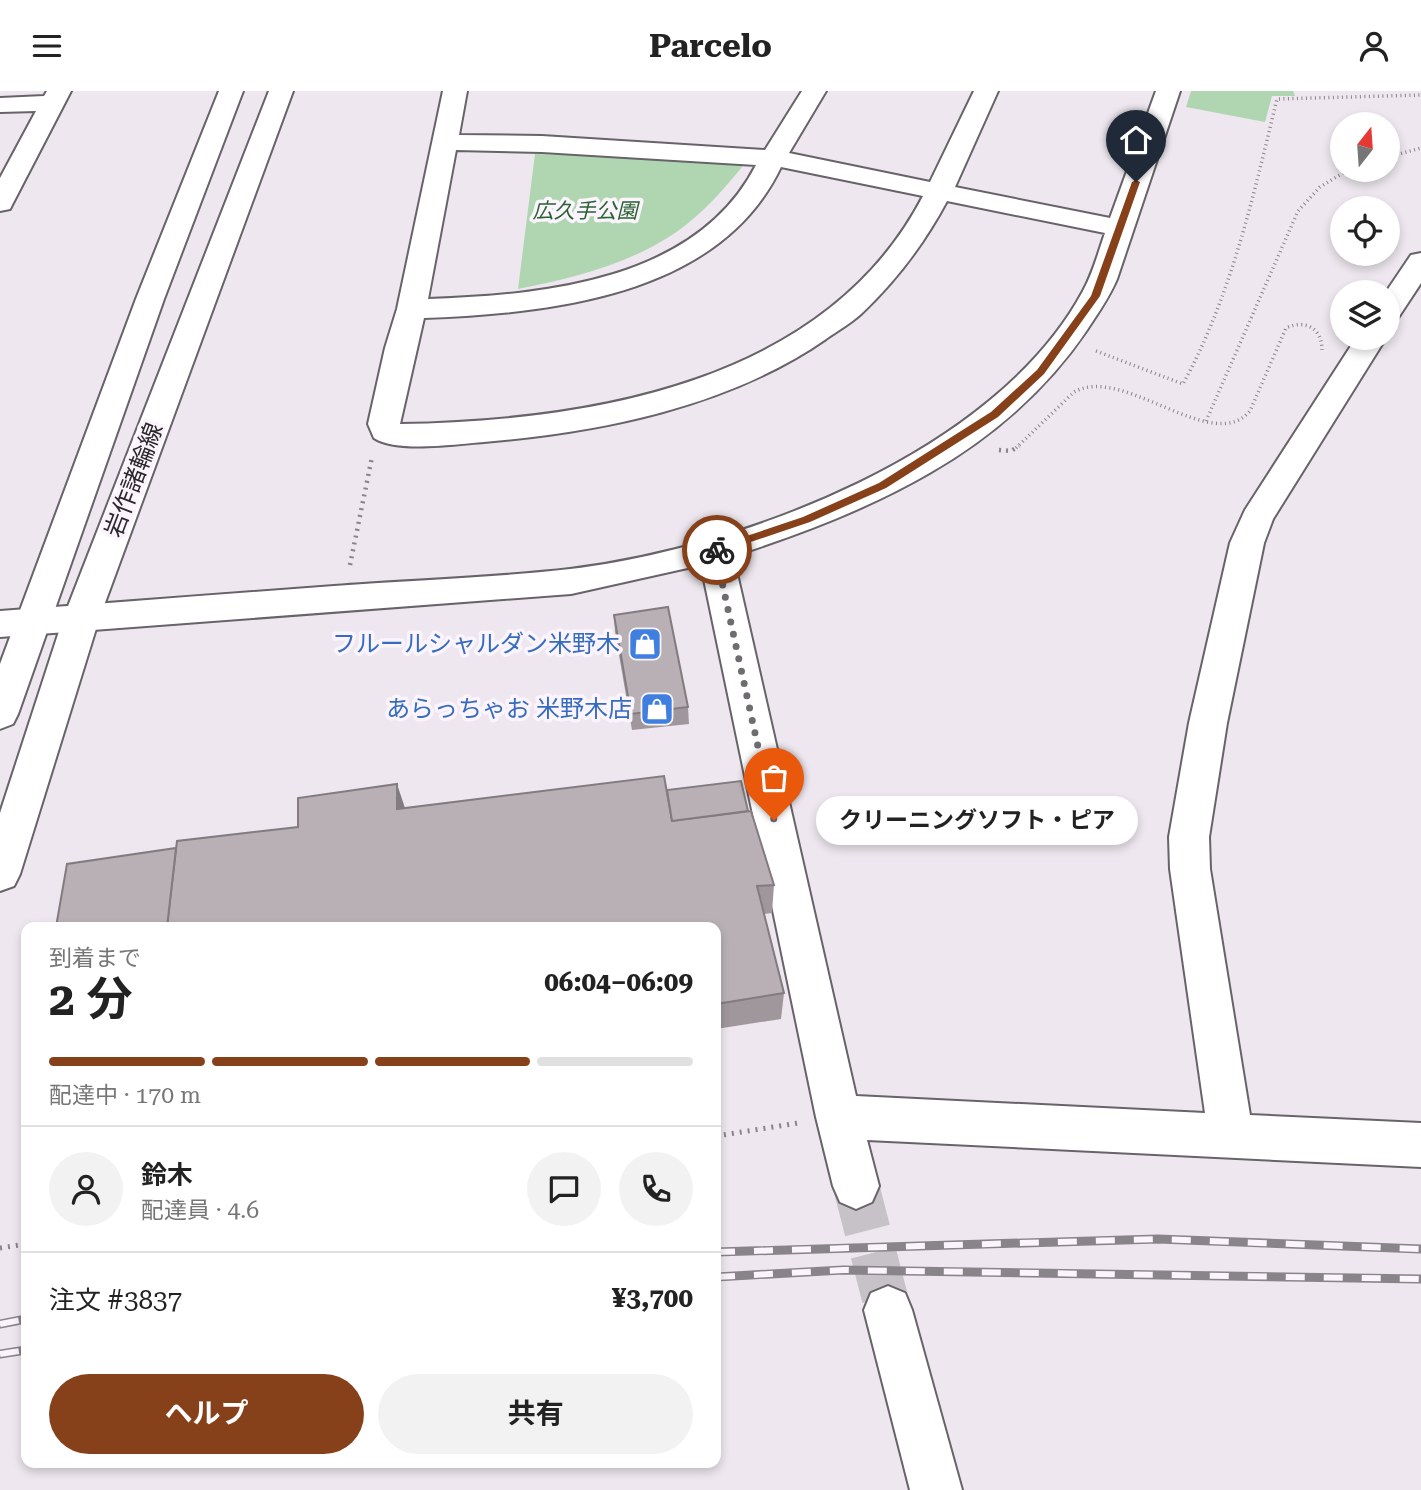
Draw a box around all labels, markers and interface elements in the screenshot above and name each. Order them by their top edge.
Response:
icon: menu [28,27,66,65]
text: Parcelo [649,27,772,65]
icon: person [1355,27,1393,65]
pin [1106,110,1166,182]
north arrow [1330,112,1400,182]
map controls [1330,112,1400,350]
icon: home [1117,121,1155,159]
button: locate [1330,196,1400,266]
park label: 広久手公園 [533,199,640,223]
button: layers [1330,280,1400,350]
street label: 岩作諸輪線 [99,419,169,541]
courier [682,515,752,585]
icon: bike [698,531,736,569]
shop icon: フルールシャルダン米野木 [626,625,664,663]
place label: フルールシャルダン米野木 [332,630,620,658]
shop icon: あらっちゃお 米野木店 [638,690,676,728]
place label: あらっちゃお 米野木店 [386,695,632,723]
pin [744,748,804,820]
icon: bag [755,759,793,797]
callout: クリーニングソフト・ピア [816,795,1138,845]
text: クリーニングソフト・ピア [839,807,1115,834]
text: 到着まで [49,945,141,972]
text: 06:04–06:09 [544,967,693,997]
text: 2 分 [49,972,132,1026]
text: 配達中 · 170 m [49,1082,201,1109]
button: person [49,1152,123,1226]
button: chat [527,1152,601,1226]
button: phone [619,1152,693,1226]
text: 鈴木 [141,1160,193,1190]
text: 配達員 · 4.6 [141,1197,259,1224]
text: ¥3,700 [612,1283,693,1313]
text: 注文 #3837 [49,1285,182,1315]
button: ヘルプ [49,1374,364,1454]
button: 共有 [378,1374,693,1454]

